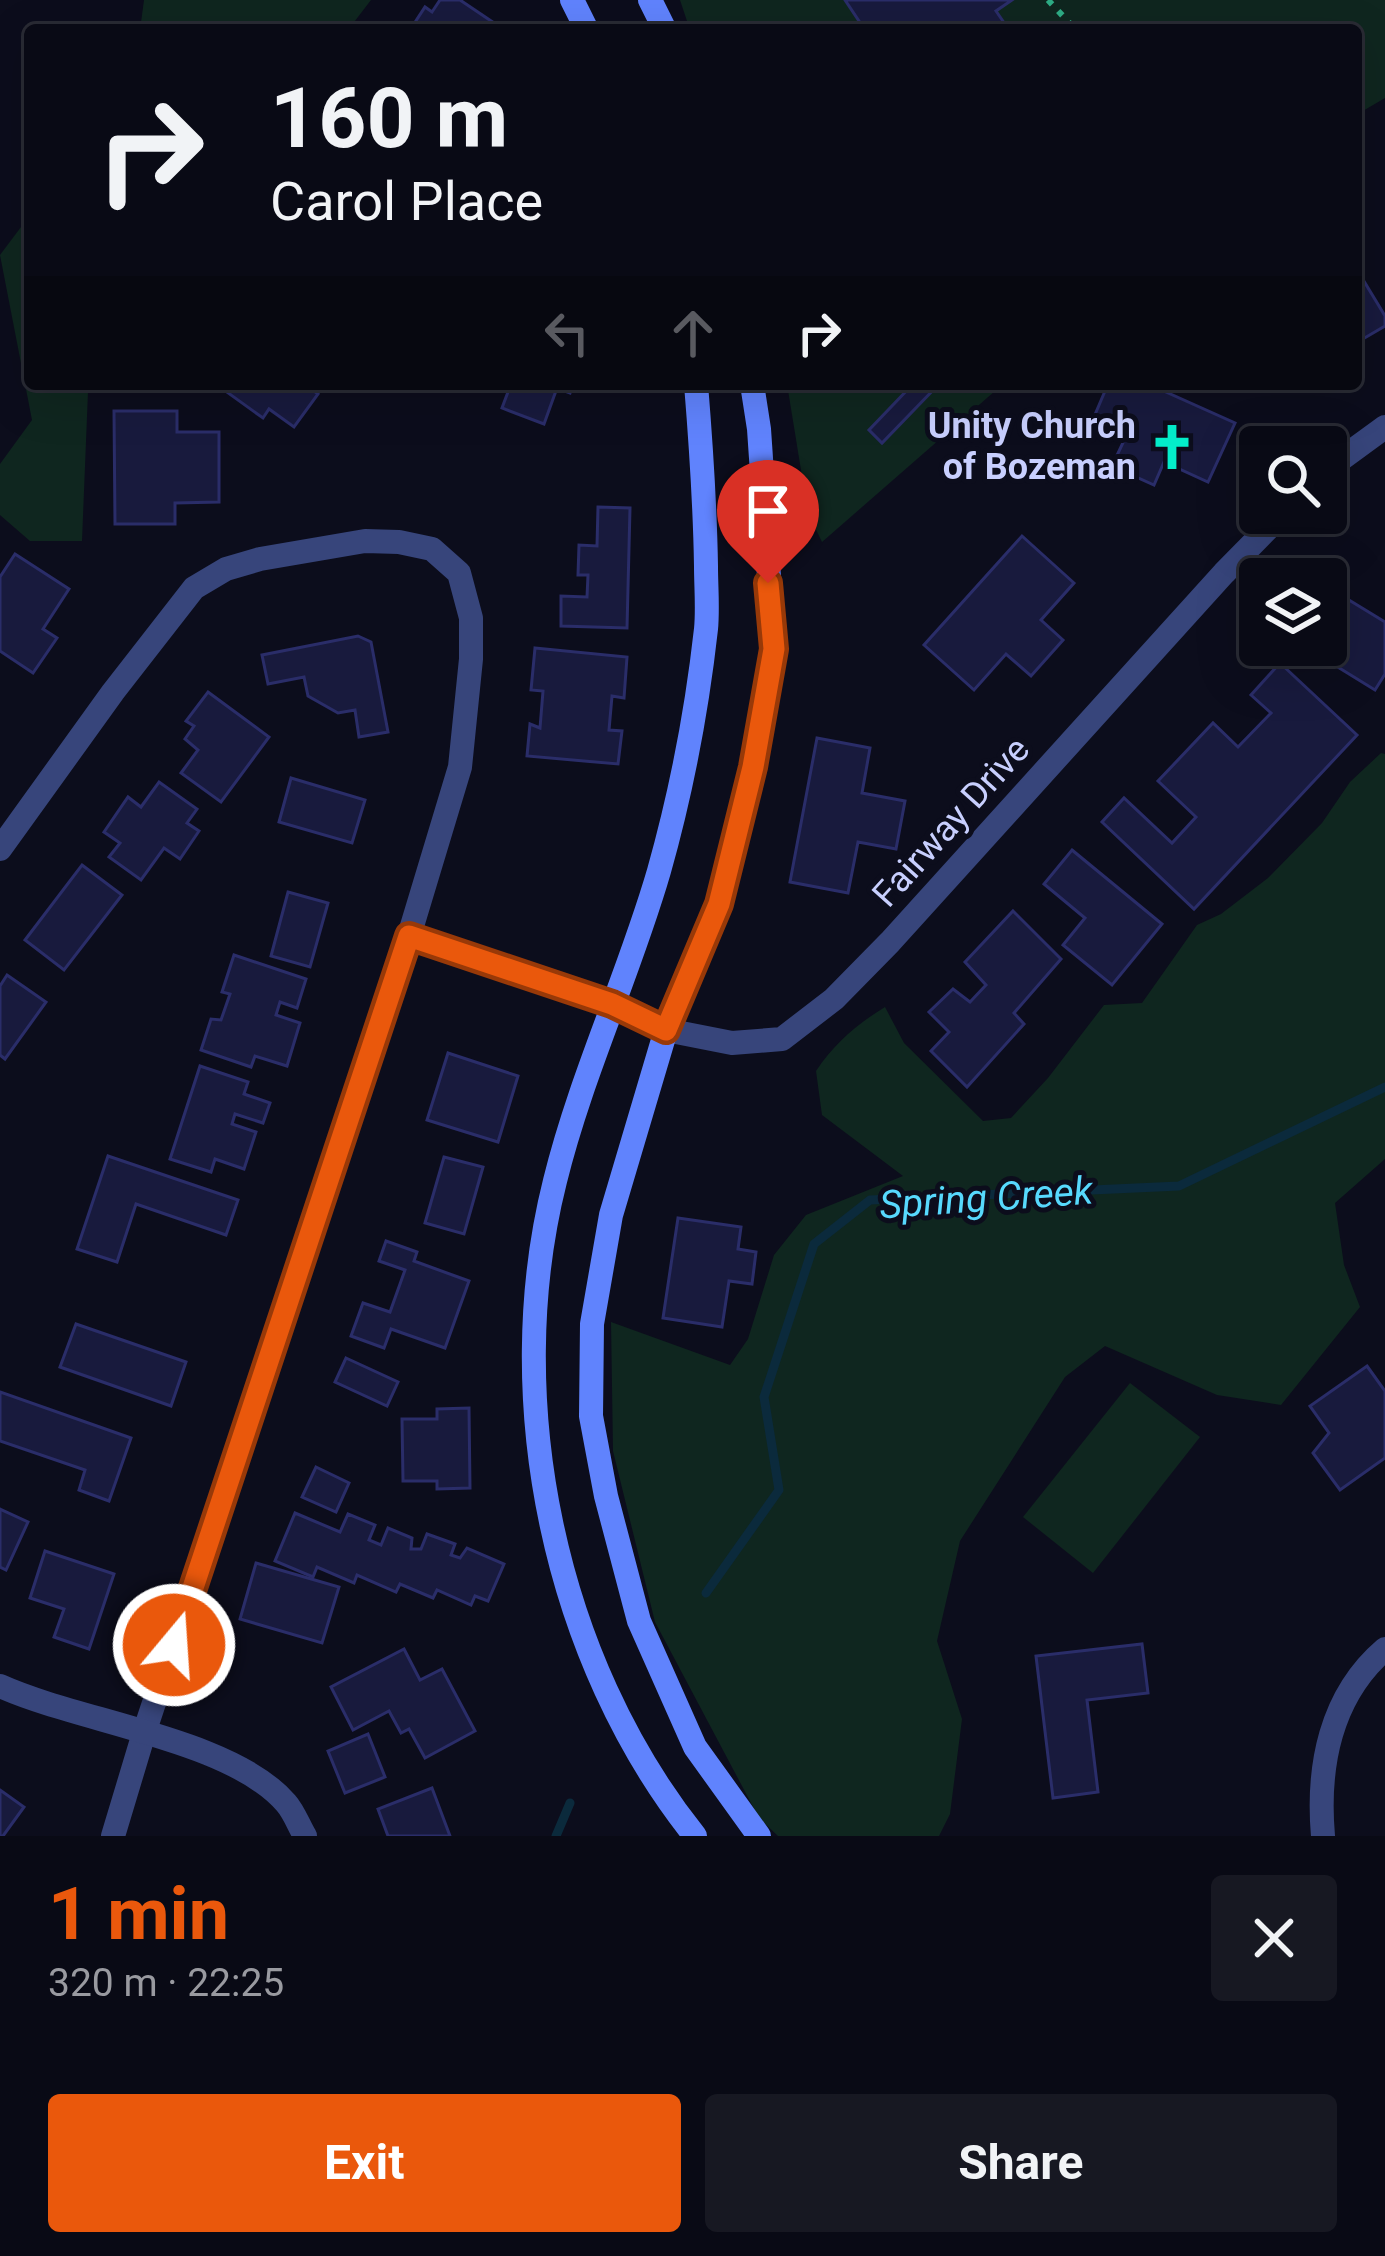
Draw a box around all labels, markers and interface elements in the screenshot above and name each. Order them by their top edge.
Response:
text: 160 m [270,69,508,168]
icon: right [72,72,228,228]
text: Carol Place [270,170,543,233]
icon: left [534,300,600,366]
icon: ahead [660,300,726,366]
icon: right [786,300,852,366]
place label: Unity Church of Bozeman [928,405,1136,488]
church icon: Unity Church of Bozeman [1147,422,1197,472]
map controls [1239,426,1347,666]
button: search [1239,426,1347,534]
pin [717,460,819,583]
icon: arrive [735,478,801,544]
button: layers [1239,558,1347,666]
street label: Fairway Drive [864,729,1038,915]
water label: Spring Creek [878,1167,1096,1228]
position arrow [111,1582,237,1708]
text: 1 min [48,1872,229,1957]
button: close [1211,1875,1337,2001]
text: 320 m · 22:25 [48,1960,284,2006]
button: Exit [48,2094,681,2232]
button: Share [705,2094,1337,2232]

